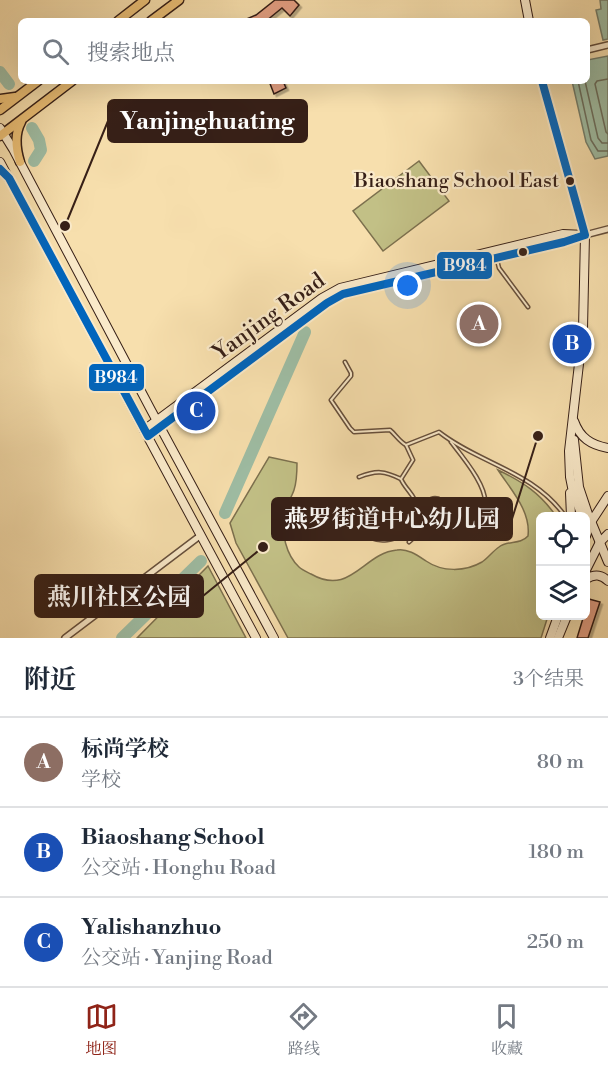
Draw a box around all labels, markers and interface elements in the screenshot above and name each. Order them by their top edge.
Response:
search box [18,18,590,84]
icon: search [39,35,72,68]
text: 搜索地点 [87,40,175,67]
callout: Yanjinghuating [108,100,307,142]
text: Yanjinghuating [120,107,296,137]
place label: Biaoshang School East [353,169,559,194]
marker: Biaoshang School East [564,175,576,187]
unlabelled marker [517,246,529,258]
line badge: B984 [436,251,493,280]
text: B984 [443,256,487,276]
street label: Yanjing Road [207,267,331,367]
your location [393,271,422,300]
pin: A [460,302,498,346]
pin: B [552,322,592,366]
line badge: B984 [88,363,145,392]
text: B984 [94,368,138,388]
pin: C [176,388,216,434]
callout: 燕罗街道中心幼儿园 [272,498,512,540]
text: 燕罗街道中心幼儿园 [284,505,500,535]
map controls [536,512,590,620]
button: locate [536,512,590,566]
button: layers [536,566,590,620]
callout: 燕川社区公园 [35,575,203,617]
text: 燕川社区公园 [47,583,191,613]
text: 附近 [24,664,76,696]
text: 3个结果 [513,667,584,692]
text: 标尚学校 [81,736,169,763]
text: A [36,750,51,775]
text: 80 m [537,750,584,775]
text: 学校 [81,768,121,793]
text: Biaoshang School [81,824,264,851]
text: B [36,840,51,865]
text: 180 m [529,840,584,865]
text: 公交站 · Honghu Road [81,856,276,881]
text: Yalishanzhuo [81,914,221,941]
text: C [36,930,51,955]
text: 250 m [527,930,584,955]
text: 公交站 · Yanjing Road [81,946,273,971]
tab: 地图 [85,1000,118,1059]
tab: 路线 [287,1000,320,1059]
tab: 收藏 [490,1000,523,1059]

